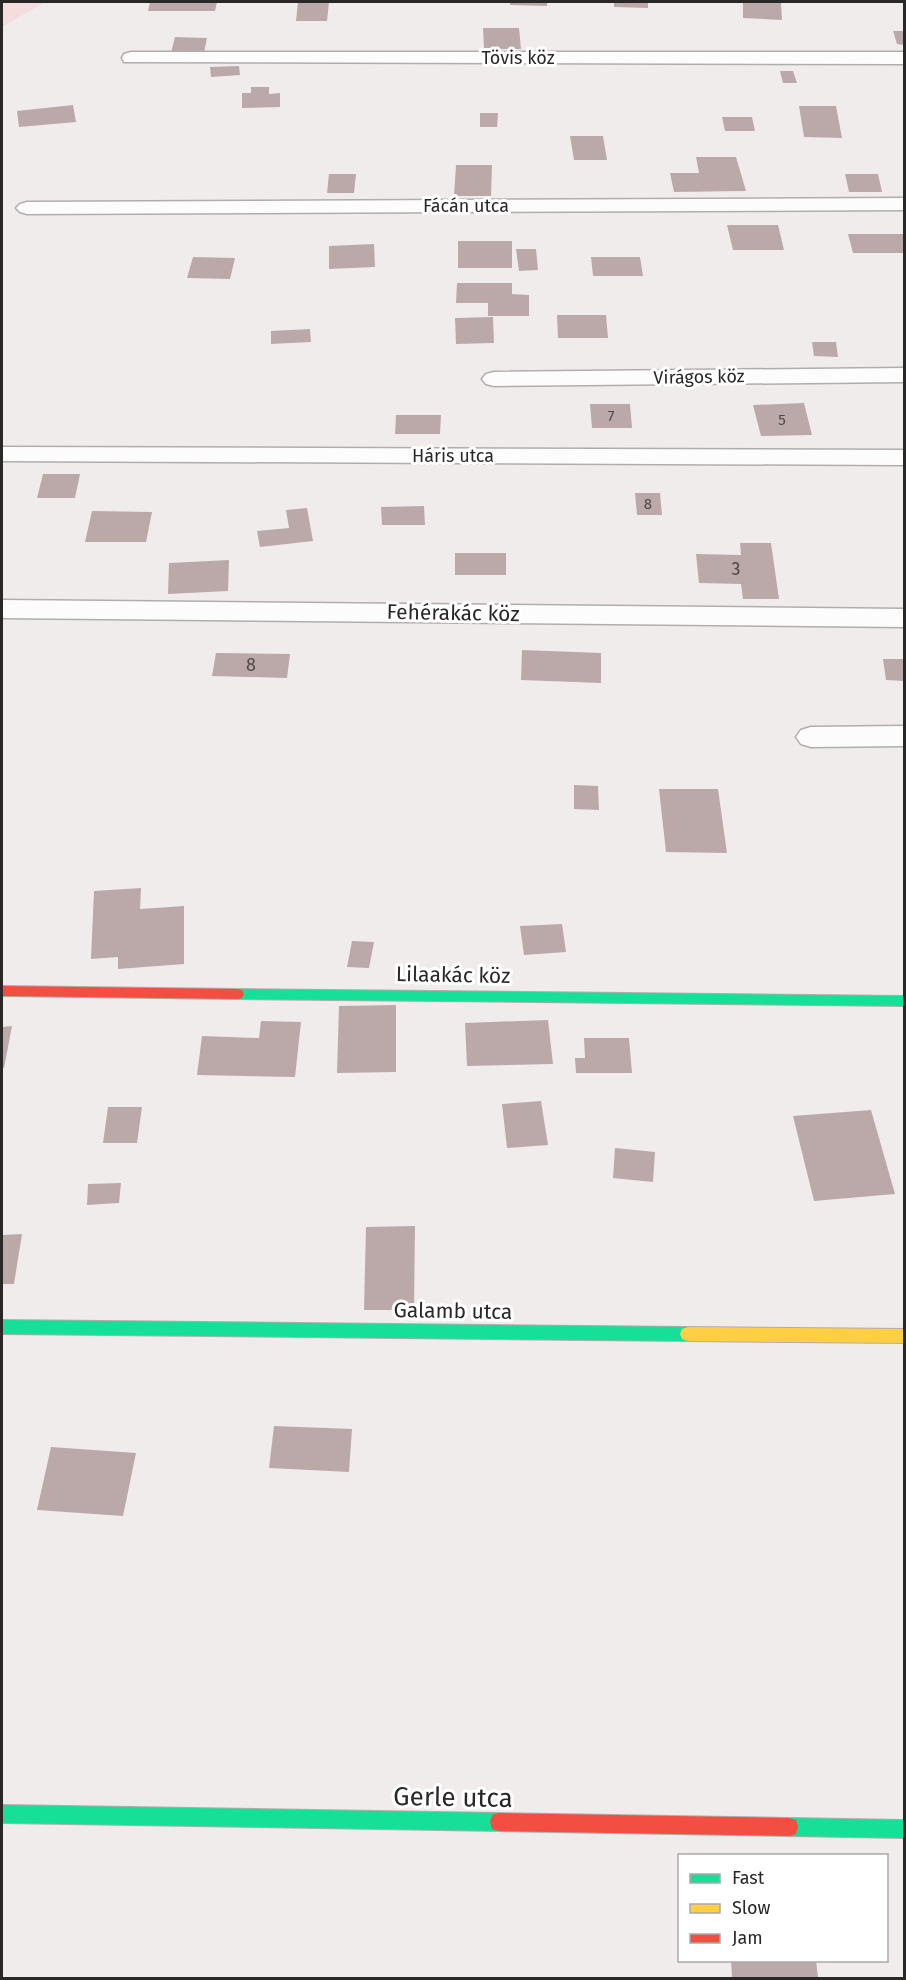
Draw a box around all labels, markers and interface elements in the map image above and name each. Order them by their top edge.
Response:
street label: Tövis köz [481,47,555,69]
street label: Fácán utca [423,195,509,217]
street label: Virágos köz [653,365,745,389]
house number: 7 [608,407,615,425]
house number: 5 [778,411,786,429]
street label: Háris utca [412,445,494,467]
house number: 8 [644,495,652,513]
house number: 3 [732,558,740,580]
street label: Fehérakác köz [386,599,520,627]
house number: 8 [246,654,256,676]
street label: Lilaakác köz [396,961,510,989]
street label: Galamb utca [393,1297,513,1325]
street label: Gerle utca [393,1781,513,1814]
legend [678,1854,888,1962]
text: Fast [732,1867,765,1889]
text: Slow [732,1897,771,1919]
text: Jam [732,1927,763,1949]

